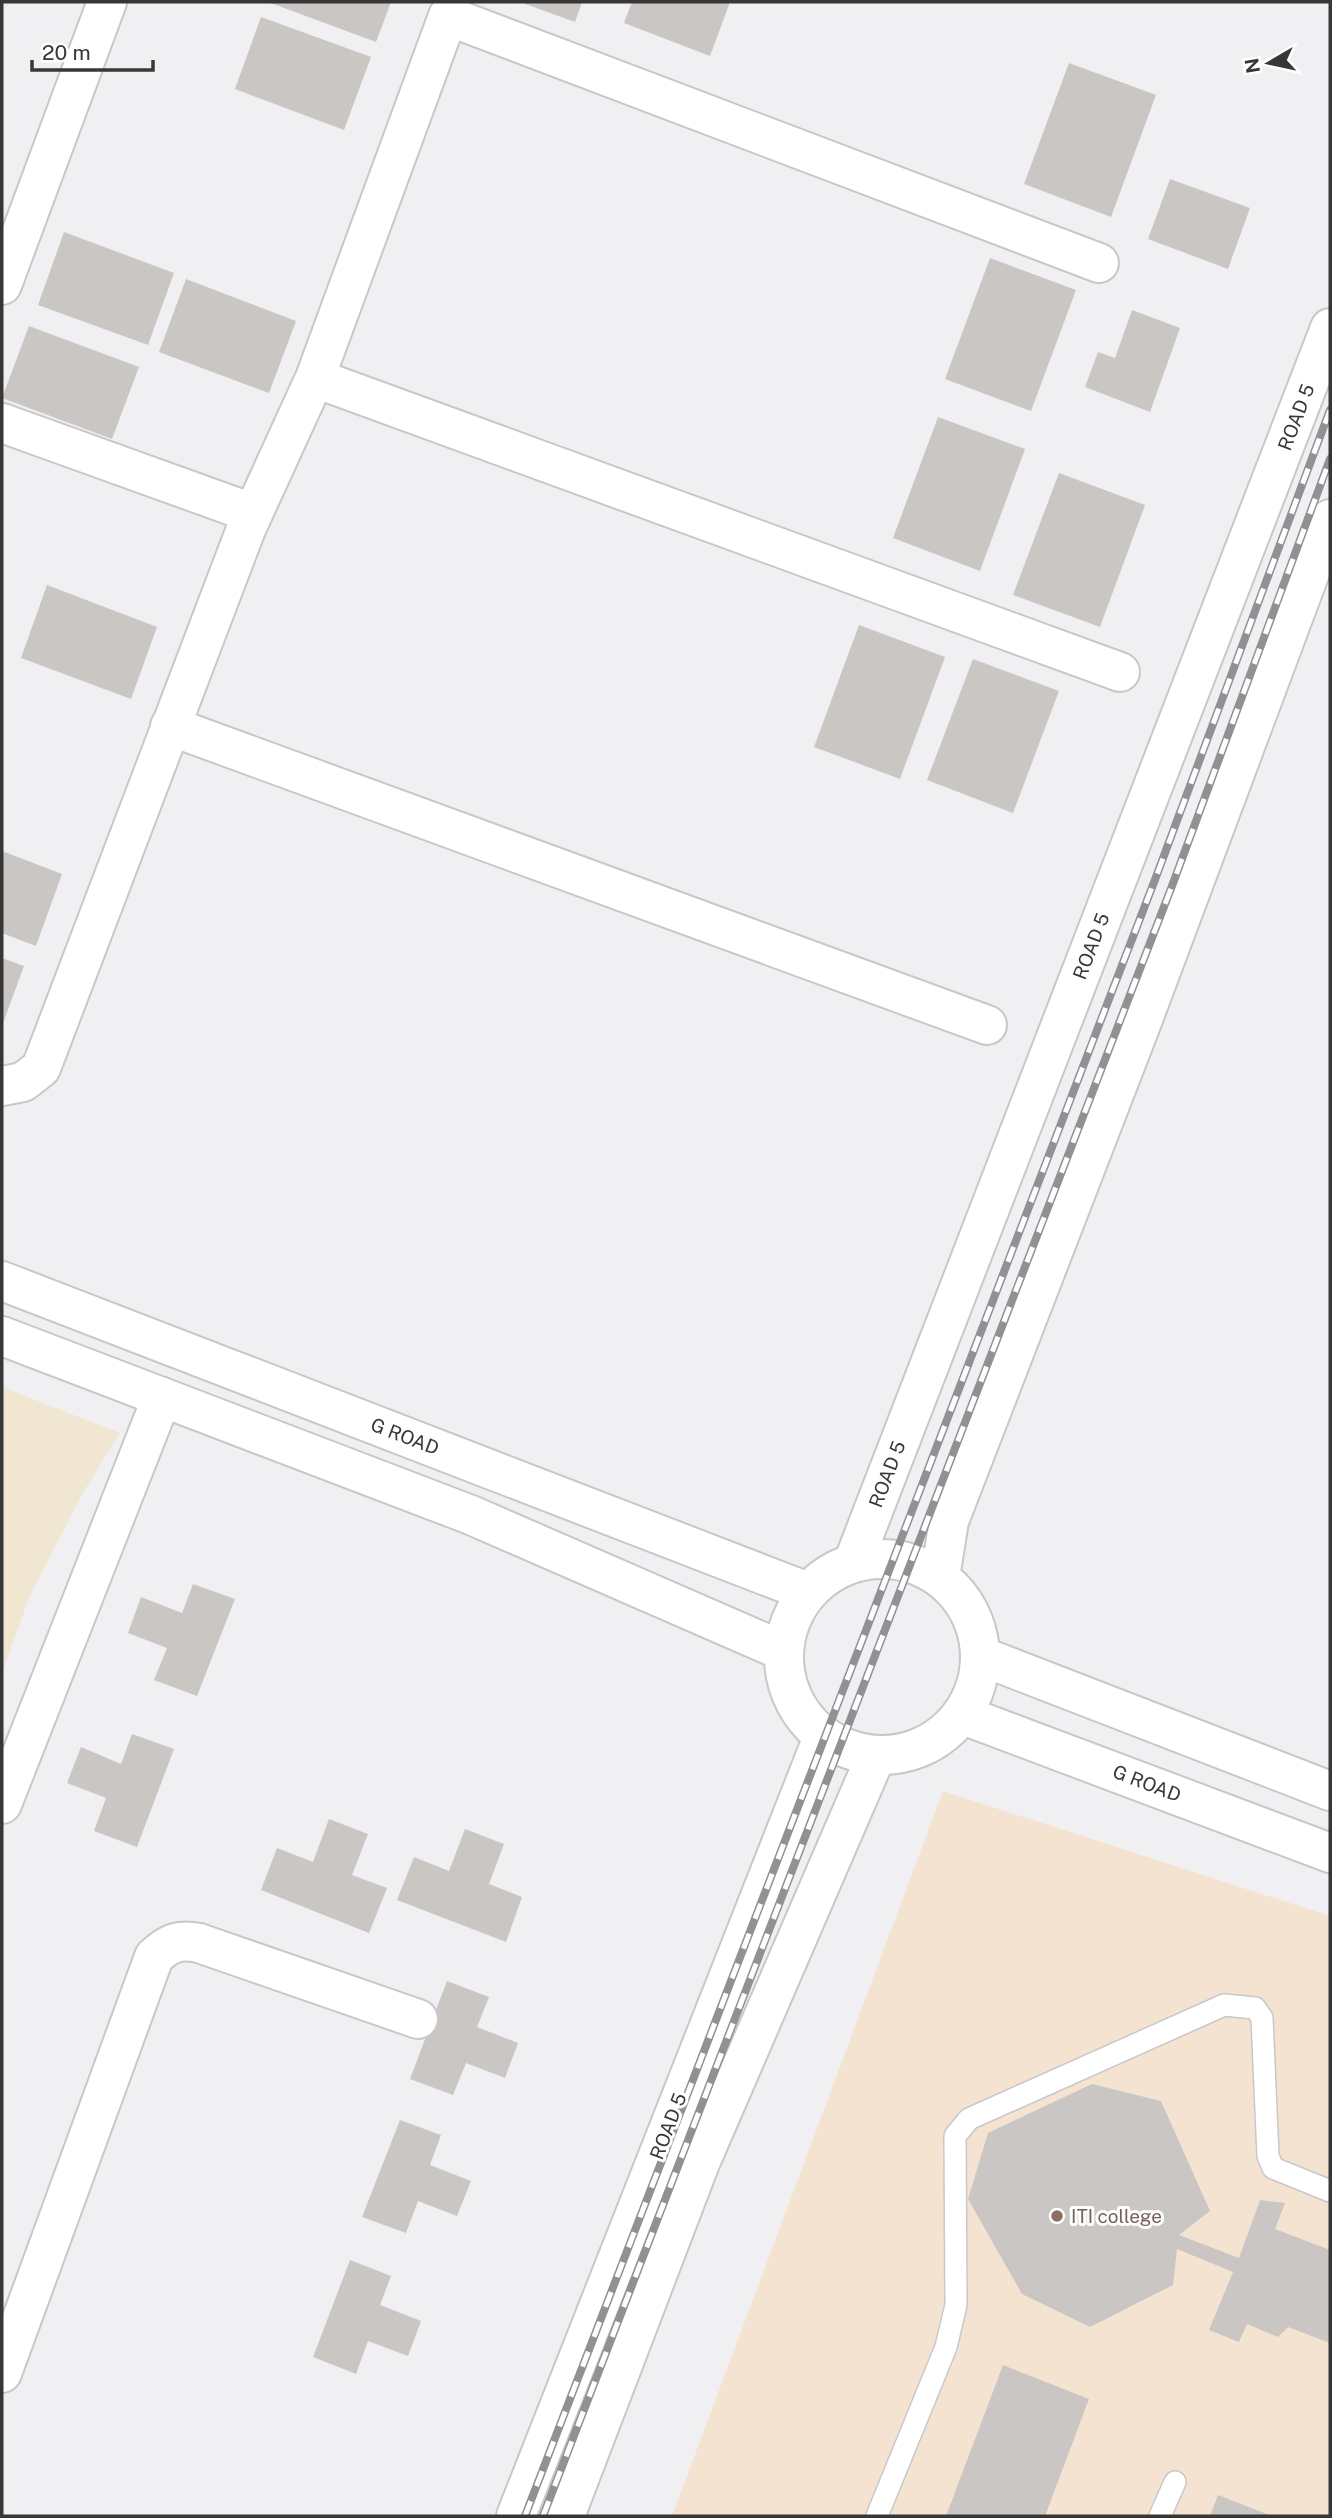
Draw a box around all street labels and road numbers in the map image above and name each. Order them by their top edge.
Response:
street label: ROAD 5 [1273,381,1319,453]
street label: ROAD 5 [1068,910,1114,982]
street label: G ROAD [368,1413,442,1459]
street label: ROAD 5 [864,1438,910,1510]
street label: G ROAD [1110,1760,1184,1806]
street label: ROAD 5 [645,2090,691,2162]

